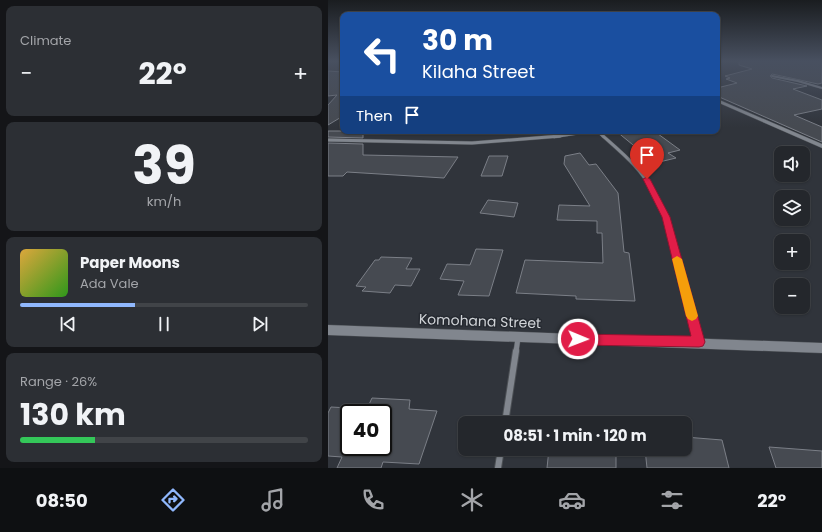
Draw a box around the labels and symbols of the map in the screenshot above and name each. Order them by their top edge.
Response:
pin [630,138,664,179]
street label: Komohana Street [419,309,541,333]
position arrow [557,318,599,360]
speed limit sign: 40 [340,404,392,456]

